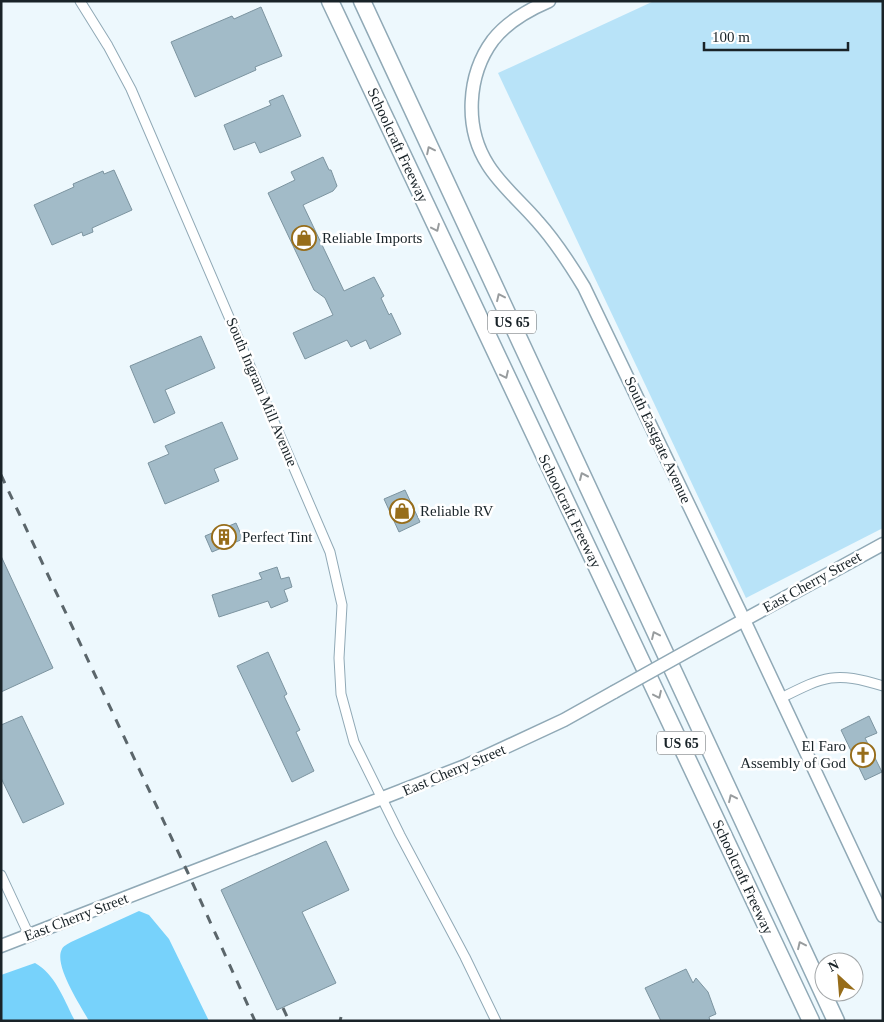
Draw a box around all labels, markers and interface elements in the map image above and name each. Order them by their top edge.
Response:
scale bar [704,20,848,52]
text: 100 m [712,29,750,45]
street label: Schoolcraft Freeway [364,85,432,205]
one-way arrow [426,146,436,155]
one-way arrow [430,223,441,232]
shop icon: Reliable Imports [291,225,317,251]
place label: Reliable Imports [322,230,423,246]
one-way arrow [496,293,506,302]
road number: US 65 [488,311,536,334]
street label: South Ingram Mill Avenue [223,315,301,469]
one-way arrow [499,370,510,379]
street label: South Eastgate Avenue [622,374,695,506]
street label: Schoolcraft Freeway [536,452,605,571]
one-way arrow [578,472,589,481]
shop icon: Reliable RV [389,498,415,524]
place label: Reliable RV [420,503,494,519]
building icon: Perfect Tint [211,524,237,550]
place label: Perfect Tint [242,529,313,545]
street label: East Cherry Street [760,548,865,616]
one-way arrow [651,631,662,640]
one-way arrow [651,690,662,699]
road number: US 65 [657,731,705,754]
place label: El Faro Assembly of God [740,738,846,771]
street label: East Cherry Street [400,741,509,799]
church icon: El Faro Assembly of God [850,742,876,768]
one-way arrow [727,794,738,803]
street label: Schoolcraft Freeway [709,817,777,937]
street label: East Cherry Street [22,890,131,944]
one-way arrow [796,941,807,950]
north arrow [814,952,864,1002]
text: N [826,957,841,975]

